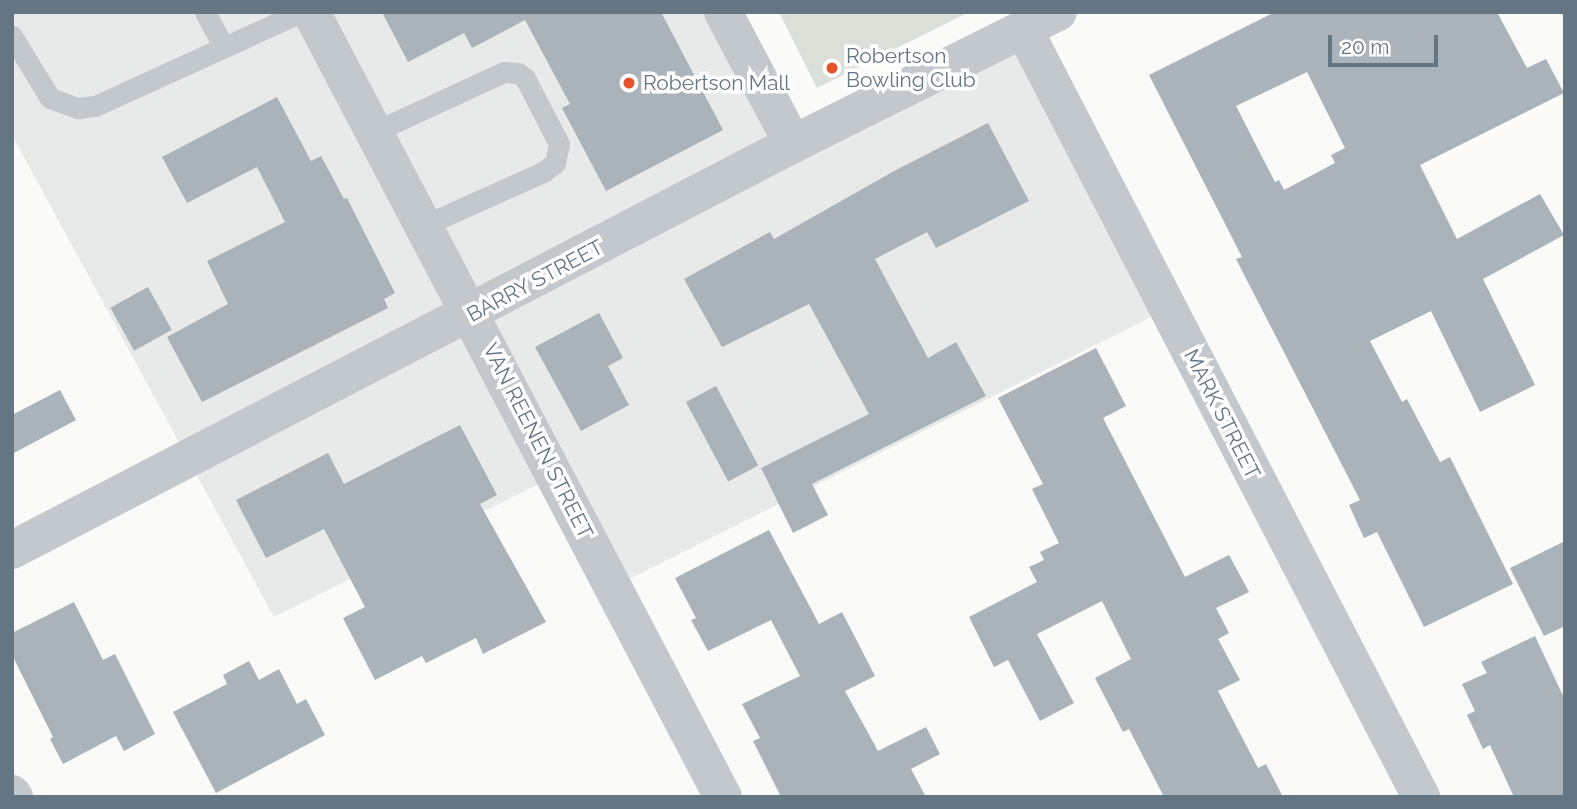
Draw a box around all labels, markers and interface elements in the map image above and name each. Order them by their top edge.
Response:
scale bar [1332,21,1442,65]
text: 20 m [1341,34,1389,59]
place label: Robertson Bowling Club [846,43,976,93]
marker: Robertson Bowling Club [824,60,840,76]
place label: Robertson Mall [643,70,790,96]
marker: Robertson Mall [621,75,637,91]
street label: BARRY STREET [462,234,608,328]
street label: VAN REENEN STREET [478,339,598,543]
street label: MARK STREET [1178,345,1266,483]

